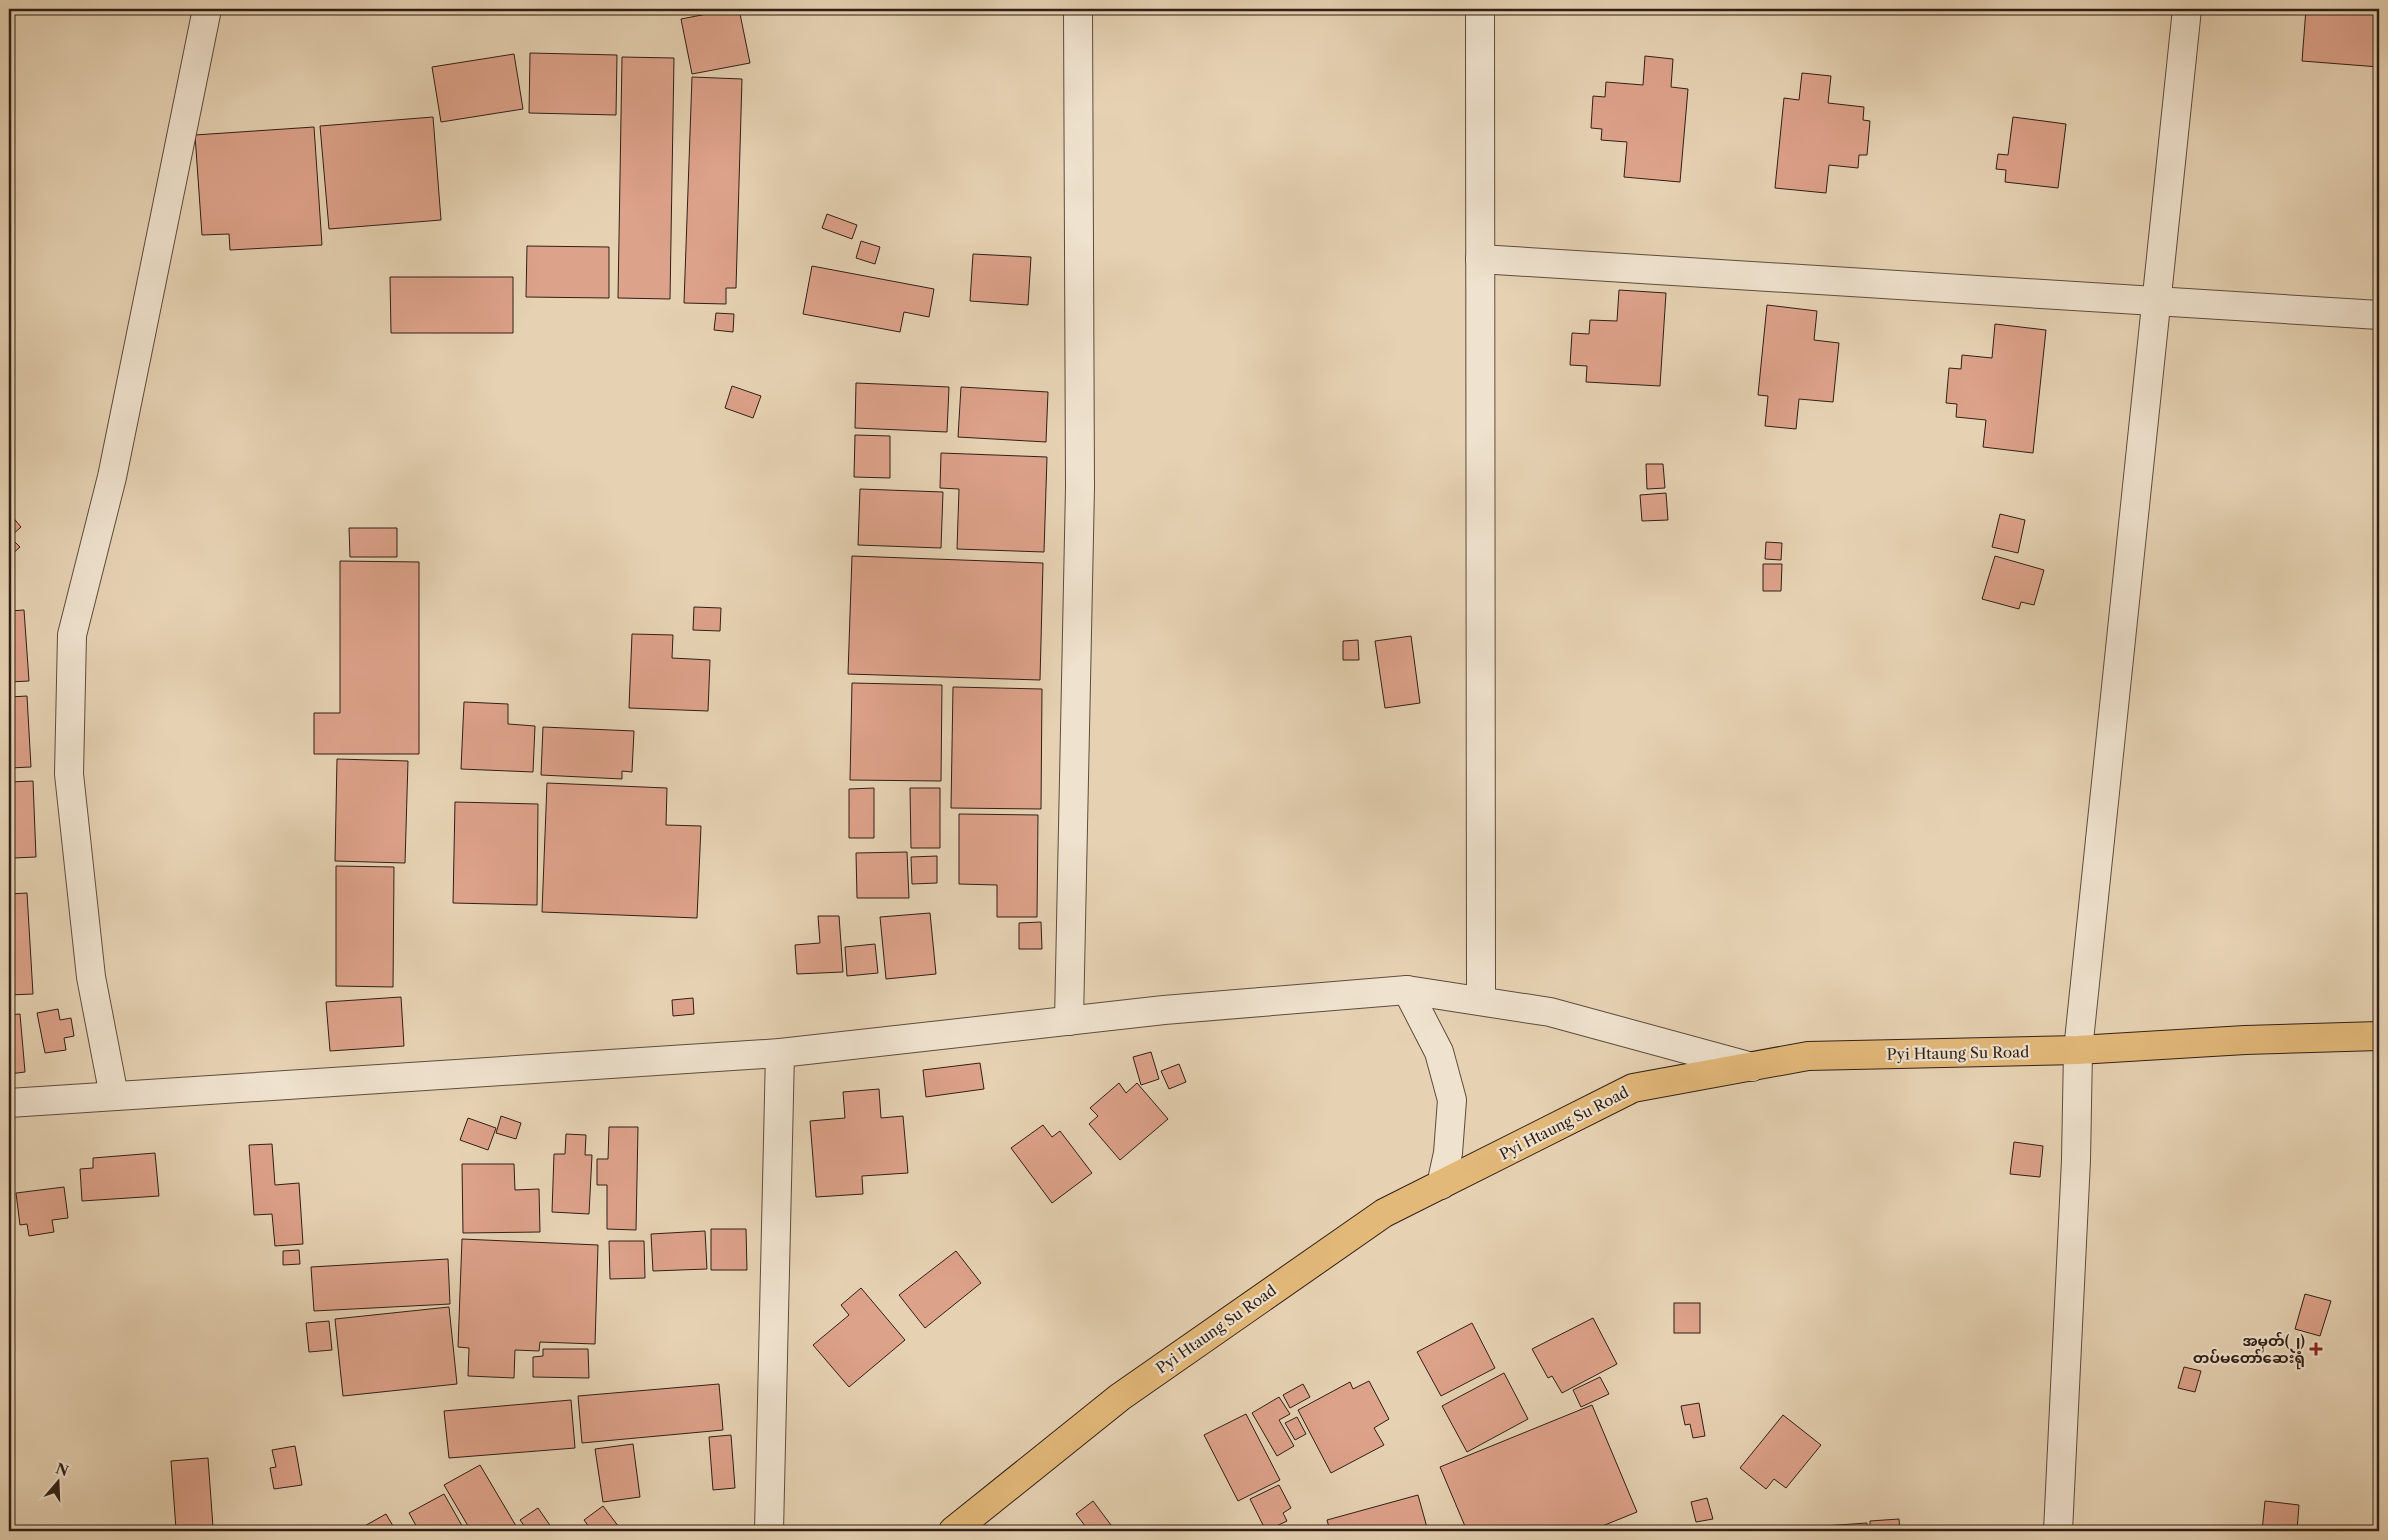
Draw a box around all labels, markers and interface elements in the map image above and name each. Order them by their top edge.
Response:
street label: Pyi Htaung Su Road [1887,1042,2029,1064]
street label: Pyi Htaung Su Road [1496,1082,1632,1164]
street label: Pyi Htaung Su Road [1152,1280,1280,1378]
place label: အမှတ်(၂) တပ်မတော်ဆေးရုံ [2193,1331,2305,1370]
marker: အမှတ်(၂) တပ်မတော်ဆေးရုံ [2309,1342,2323,1356]
north arrow [32,1458,82,1508]
text: N [54,1459,71,1480]

